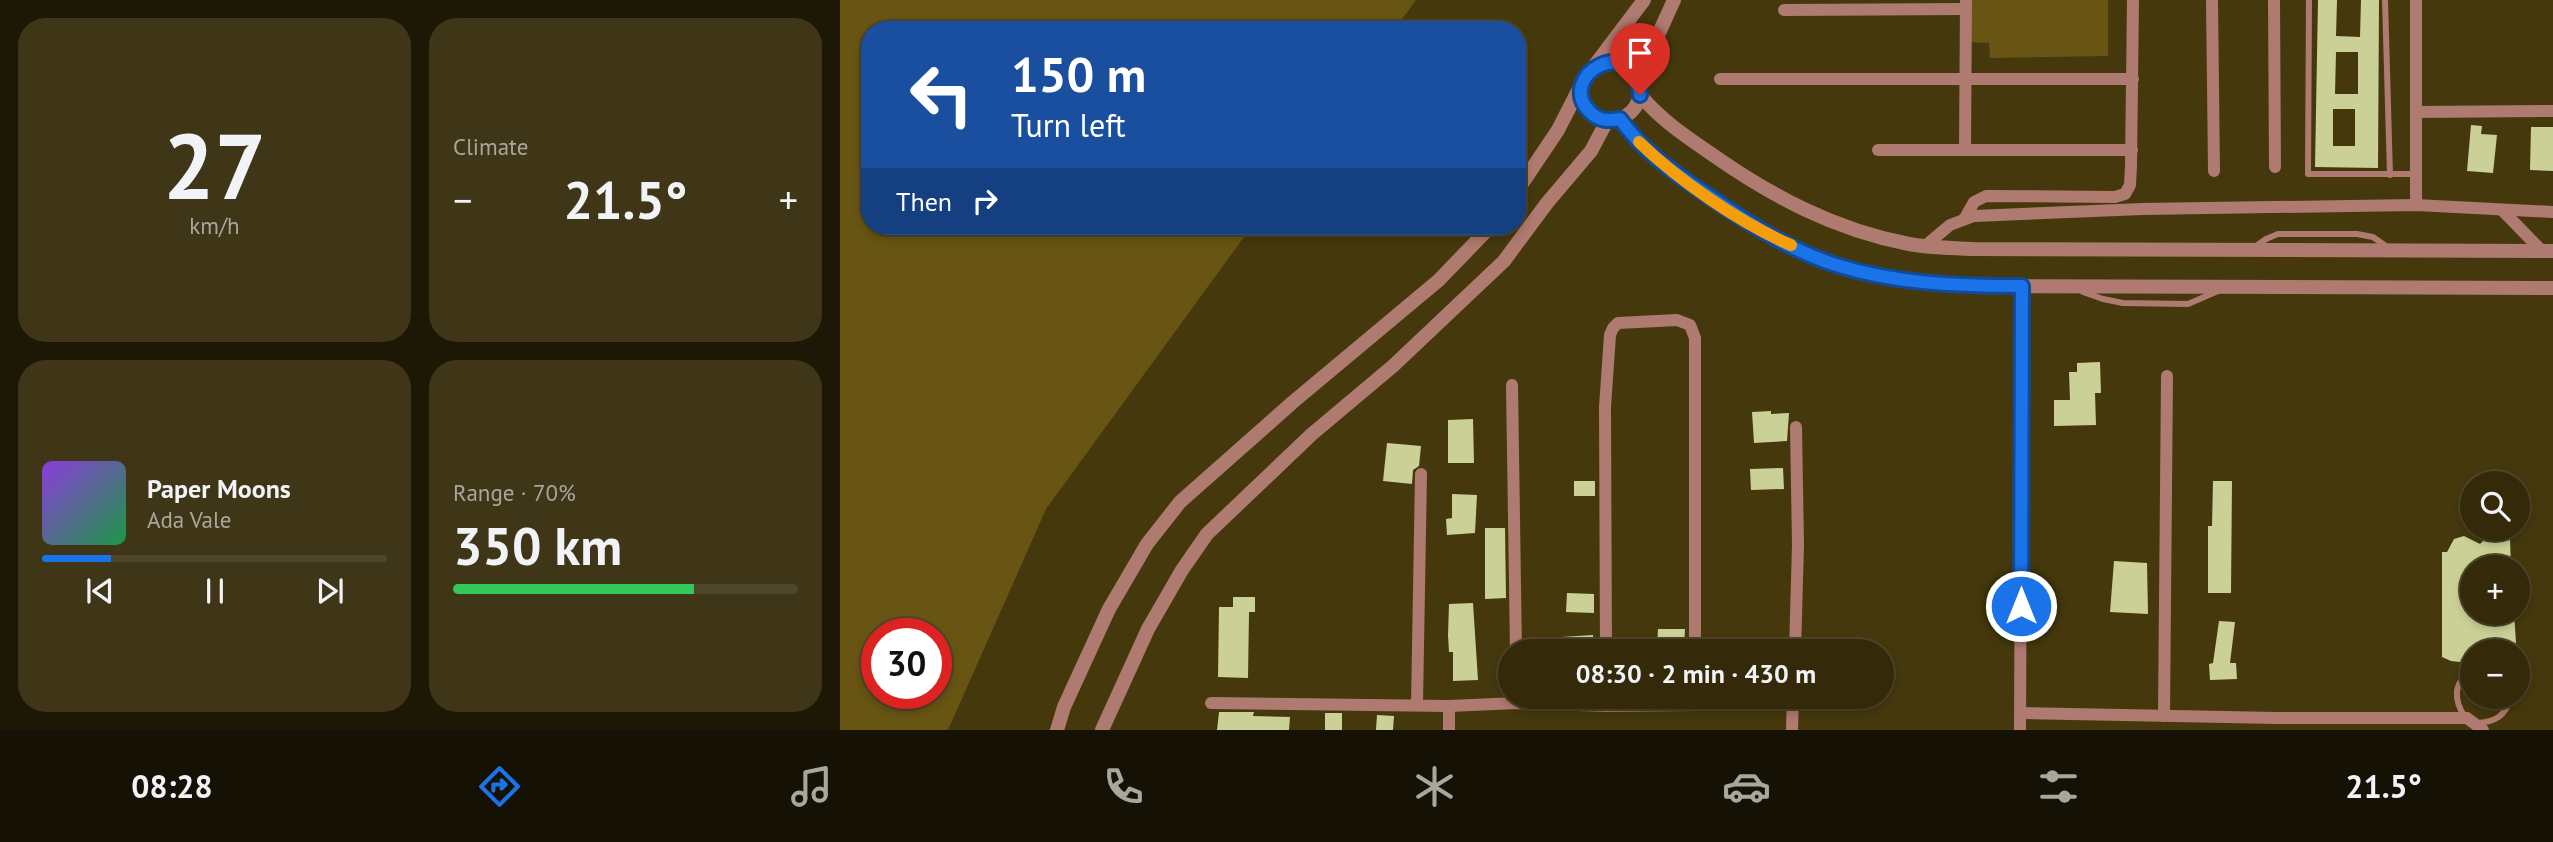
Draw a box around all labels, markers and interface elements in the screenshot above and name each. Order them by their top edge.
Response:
pin [1610,23,1670,95]
icon: arrive [1621,34,1659,72]
text: 150 m [1011,42,1146,106]
icon: left [896,49,987,140]
text: Turn left [1011,104,1126,146]
text: 27 [163,106,266,224]
text: Climate [453,132,528,161]
text: 21.5° [564,166,687,233]
text: − [453,175,472,224]
text: + [779,175,798,224]
icon: right [966,182,1004,220]
text: Then [896,185,952,218]
text: km/h [189,211,240,240]
map controls [2460,471,2530,709]
button: search [2460,471,2530,541]
text: Paper Moons [147,472,291,505]
text: Range · 70% [453,478,576,507]
text: Ada Vale [147,505,231,534]
text: 350 km [453,512,622,579]
button: + [2460,555,2530,625]
position arrow [1984,569,2058,643]
icon: previous [81,572,119,610]
icon: pause [196,572,234,610]
icon: next [311,572,349,610]
speed limit sign: 30 [861,618,952,709]
button: − [2460,639,2530,709]
text: 08:30 · 2 min · 430 m [1576,657,1816,690]
icon: directions [475,762,524,811]
icon: music [787,762,836,811]
icon: phone [1099,762,1148,811]
icon: climate [1410,762,1459,811]
icon: car [1722,762,1771,811]
icon: filters [2034,762,2083,811]
text: 08:28 [131,765,213,807]
text: 21.5° [2345,765,2422,807]

